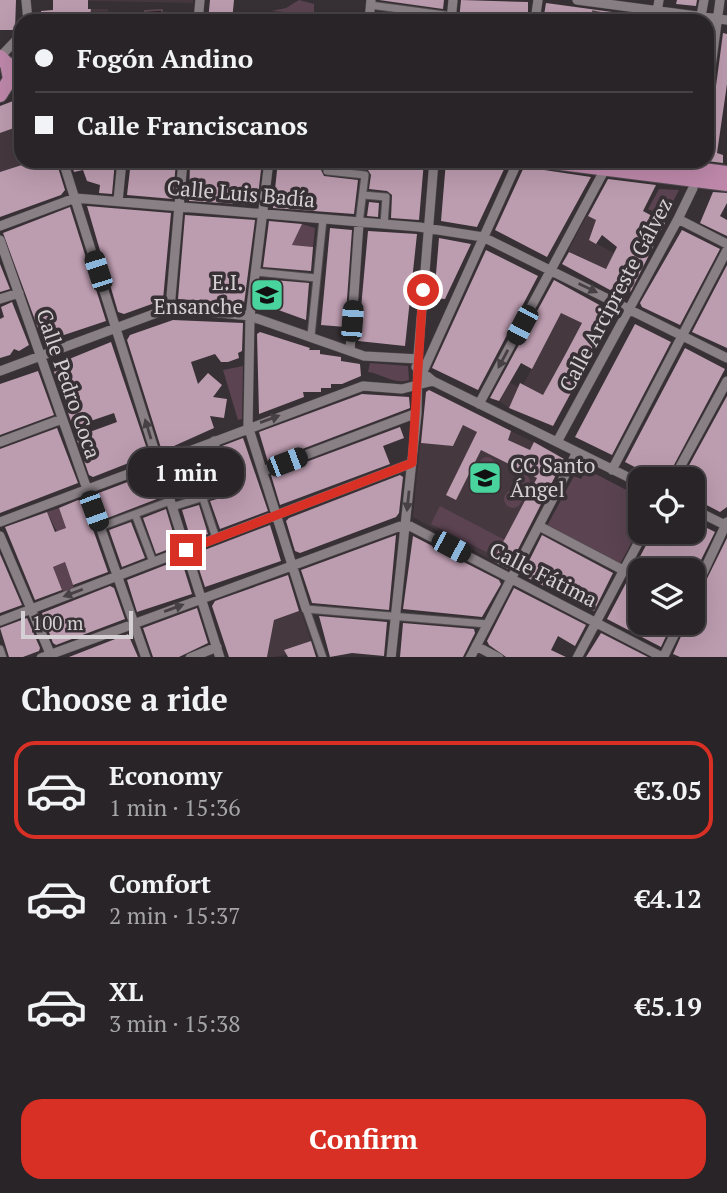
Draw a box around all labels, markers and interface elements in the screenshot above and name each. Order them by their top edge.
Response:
text: Fogón Andino [77,41,253,75]
text: Calle Franciscanos [77,108,308,142]
street label: Calle Luis Badía [166,173,317,213]
street label: Calle Arcipreste Gálvez [552,193,678,396]
car [82,248,115,294]
place label: E.I. Ensanche [153,268,243,320]
route start [407,274,439,306]
school or university icon: E.I. Ensanche [248,276,286,314]
one-way arrow [578,283,598,294]
car [341,299,364,343]
car [503,302,542,348]
street label: Calle Pedro Coca [30,305,108,463]
one-way arrow [498,349,510,369]
one-way arrow [259,413,280,424]
one-way arrow [142,418,153,439]
car [264,445,311,479]
callout: 1 min [128,448,244,498]
place label: CC Santo Ángel [510,451,595,503]
text: 1 min [155,457,217,488]
school or university icon: CC Santo Ángel [466,459,504,497]
map controls [628,467,705,635]
button: locate [628,467,705,544]
car [77,488,112,534]
one-way arrow [402,490,413,512]
car [428,528,475,566]
route end [170,534,202,566]
street label: Calle Fátima [485,535,602,613]
button: layers [628,558,705,635]
one-way arrow [63,587,84,598]
one-way arrow [164,602,185,613]
scale bar [21,608,133,640]
text: 100 m [32,610,83,635]
text: Choose a ride [21,678,228,720]
text: Economy [109,758,222,792]
icon: car [25,759,88,822]
text: €3.05 [636,773,702,807]
text: 1 min · 15:36 [109,792,241,823]
text: Comfort [109,866,211,900]
icon: car [25,867,88,930]
text: €4.12 [636,881,702,915]
text: 2 min · 15:37 [109,900,241,931]
text: XL [109,974,143,1008]
icon: car [25,975,88,1038]
text: €5.19 [636,989,702,1023]
text: 3 min · 15:38 [109,1008,241,1039]
button: Confirm [21,1099,706,1179]

